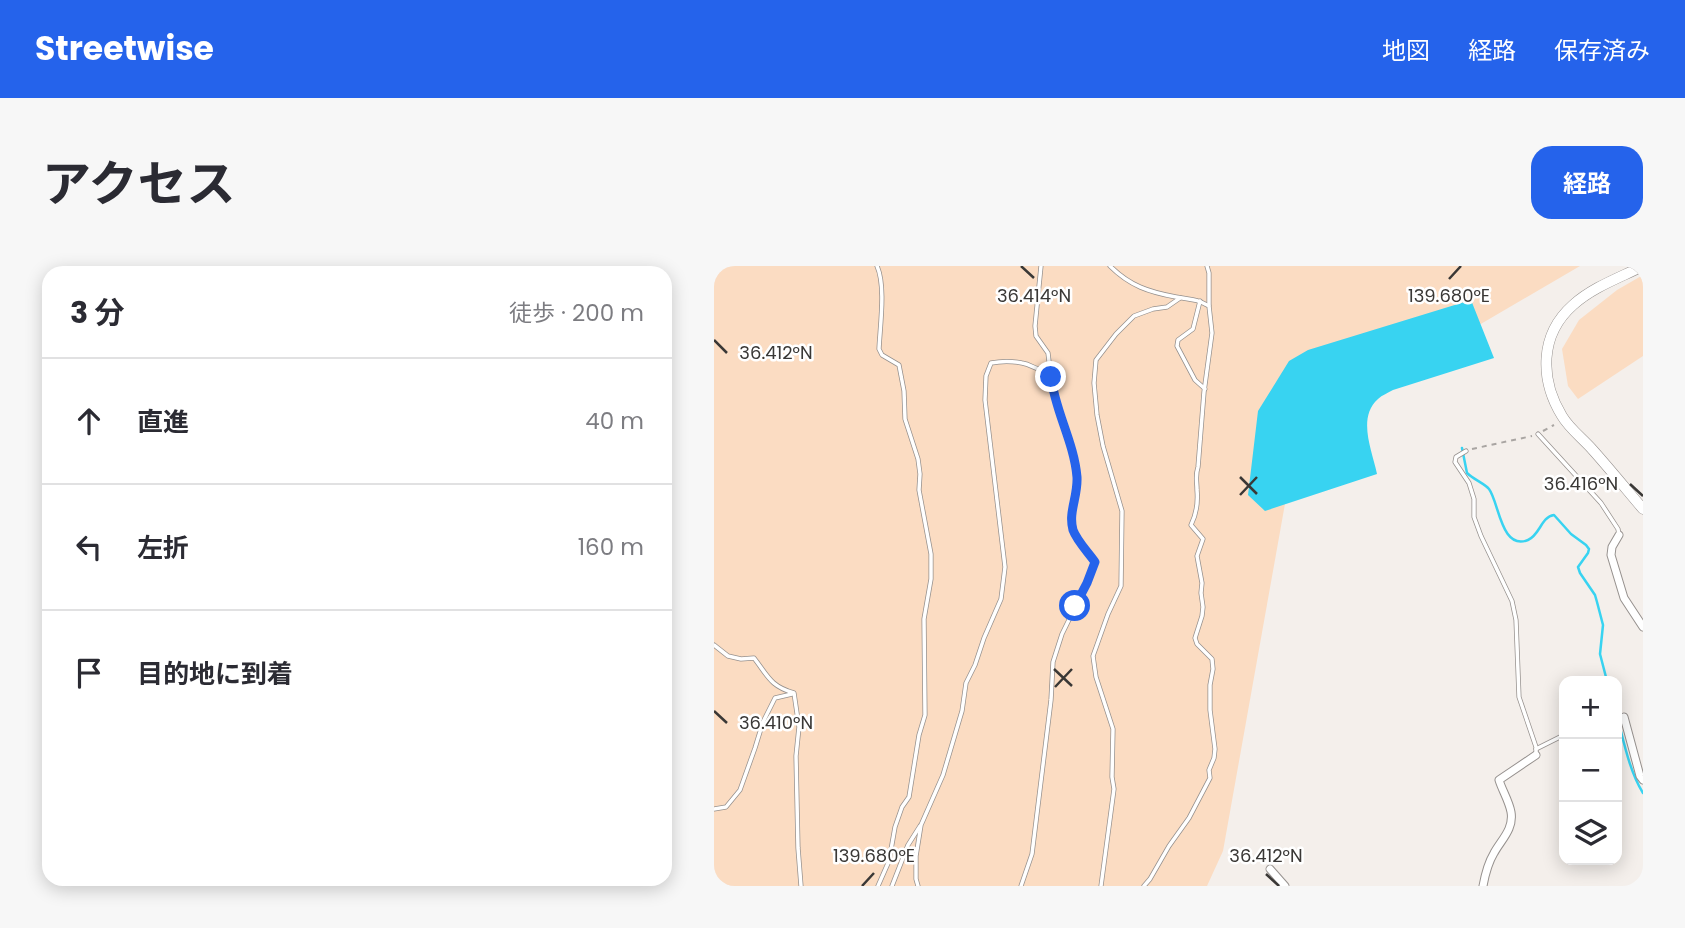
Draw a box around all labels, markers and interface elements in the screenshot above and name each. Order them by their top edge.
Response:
text: Streetwise [35,25,214,72]
text: 地図 [1382,34,1430,67]
text: 経路 [1468,34,1516,67]
text: 保存済み [1554,34,1650,67]
button: 経路 [1531,146,1643,219]
text: アクセス [42,150,236,218]
text: 36.414°N [997,283,1071,308]
text: 139.680°E [1408,283,1490,308]
text: 3 分 [70,291,125,334]
text: 徒歩 · 200 m [509,297,644,329]
text: 36.412°N [739,340,813,365]
route end [1035,361,1066,392]
icon: ahead [70,402,108,440]
text: 直進 [137,404,189,440]
text: 40 m [585,405,644,437]
text: 36.416°N [1544,471,1618,496]
icon: left [70,528,108,566]
text: 左折 [137,530,189,566]
text: 160 m [578,531,644,563]
route start [1059,590,1090,621]
icon: arrive [70,654,108,692]
text: 目的地に到着 [137,656,293,692]
map controls [1559,676,1622,865]
button: + [1559,676,1622,739]
text: 36.410°N [739,710,813,735]
button: − [1559,739,1622,802]
button: layers [1559,802,1622,865]
text: 139.680°E [833,843,915,868]
text: 36.412°N [1229,843,1303,868]

